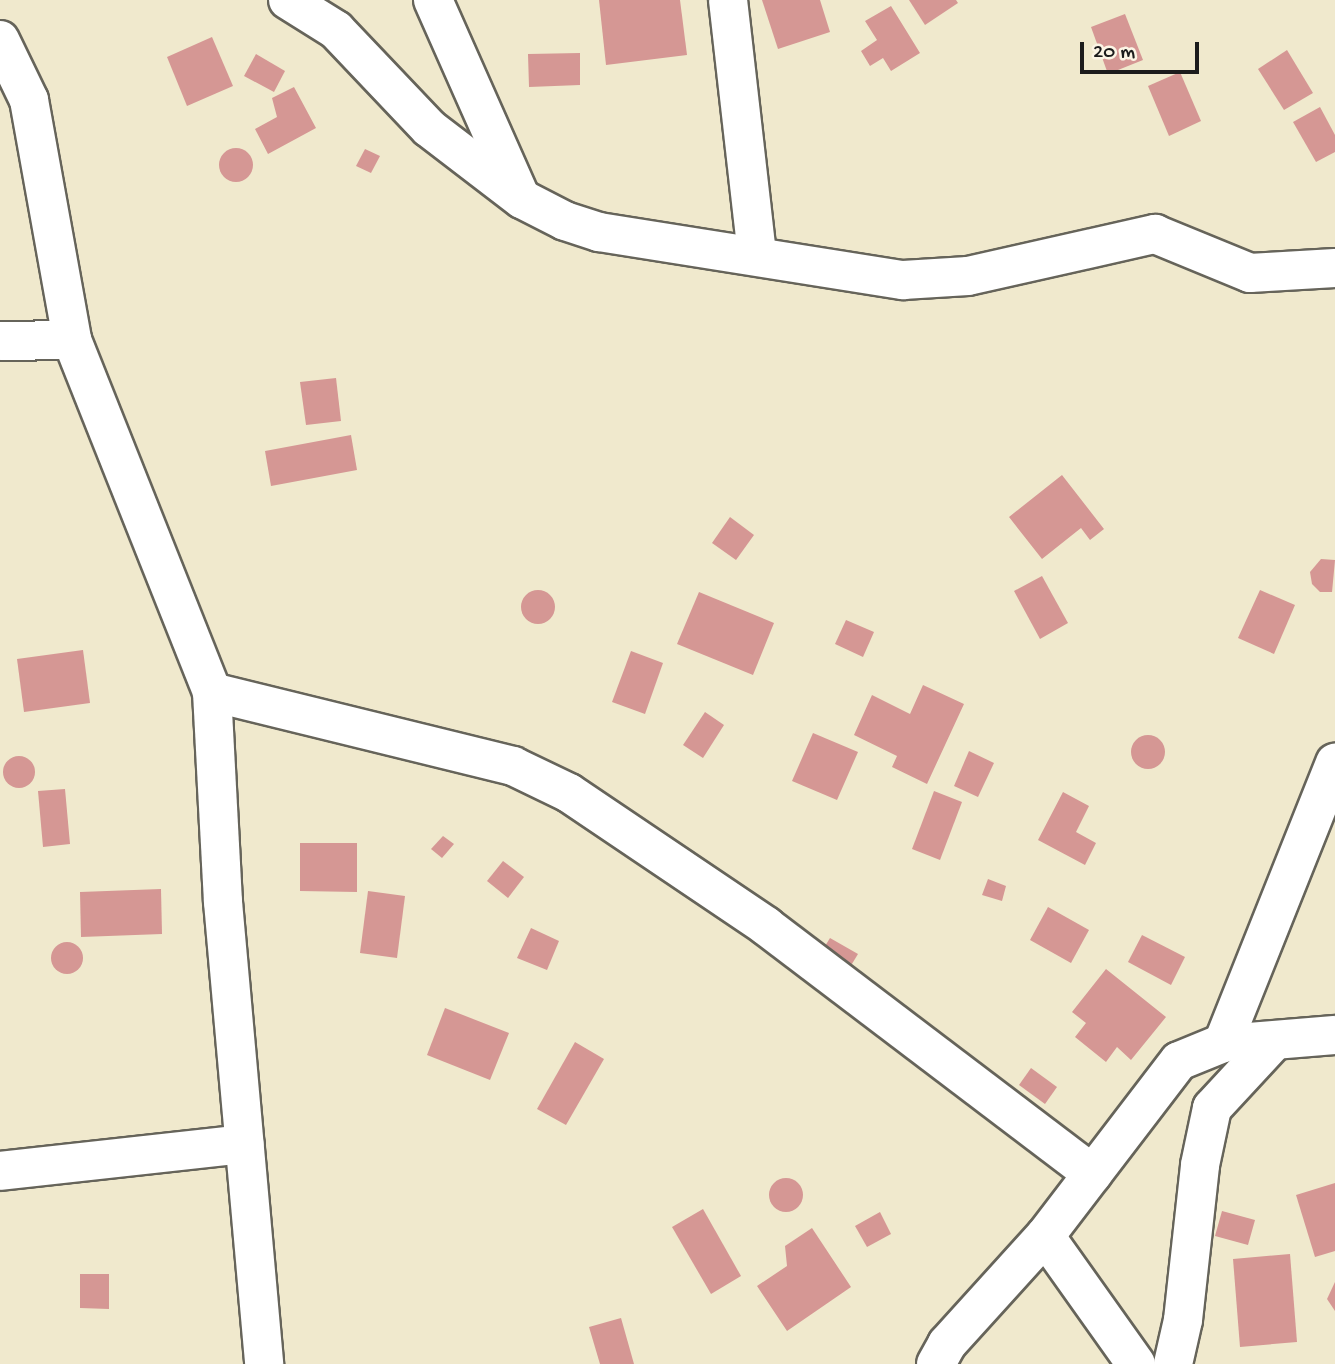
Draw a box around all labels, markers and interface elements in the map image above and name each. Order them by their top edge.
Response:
scale bar [1083,28,1202,72]
text: 20 m [1093,41,1135,66]

